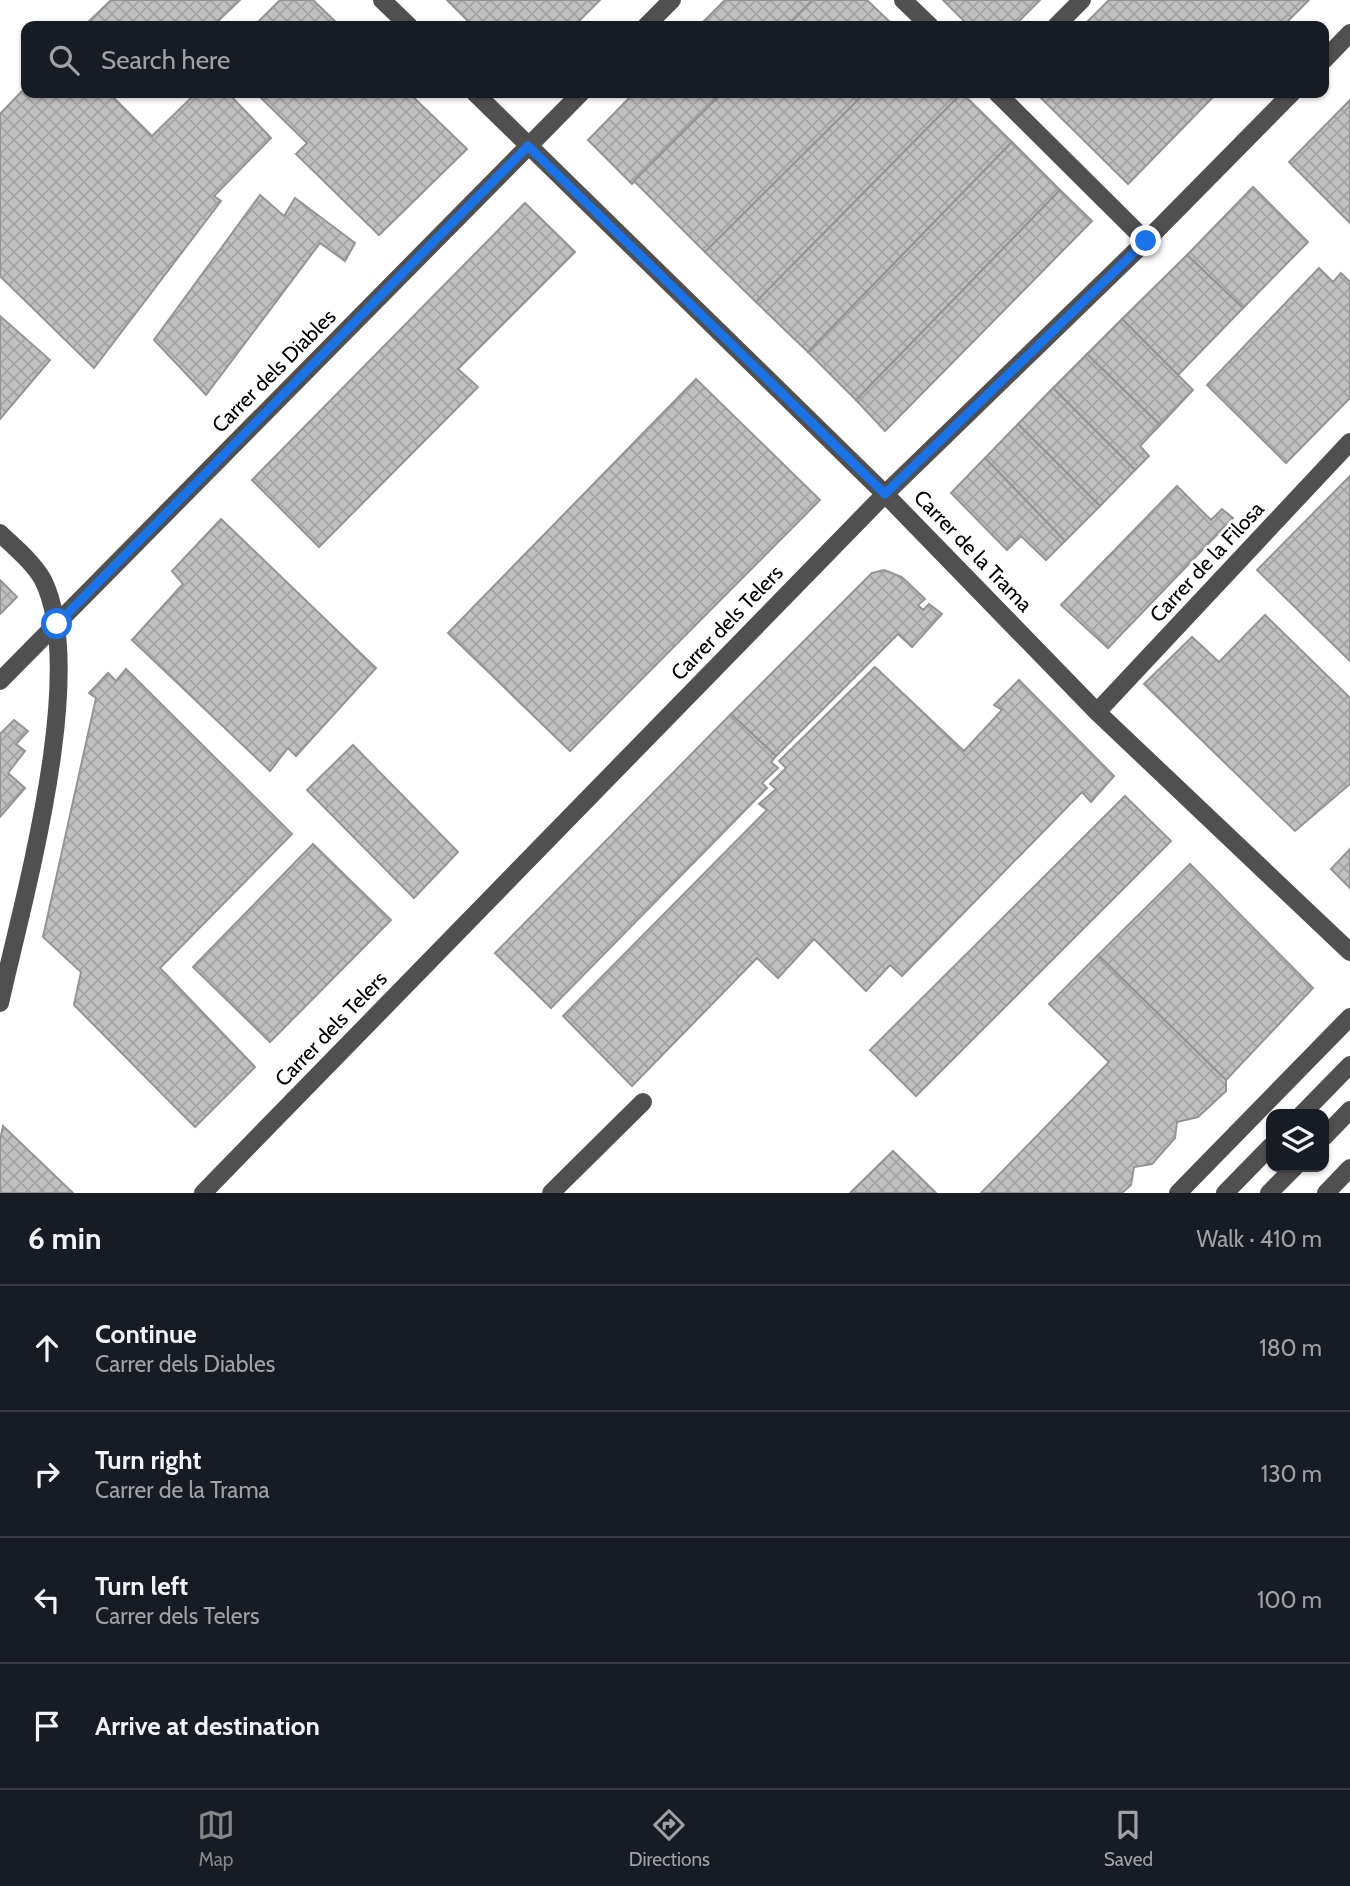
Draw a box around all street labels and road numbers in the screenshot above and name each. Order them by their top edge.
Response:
street label: Carrer dels Diables [207,303,341,438]
street label: Carrer de la Trama [909,485,1038,617]
street label: Carrer de la Filosa [1144,496,1269,627]
street label: Carrer dels Telers [666,560,788,685]
street label: Carrer dels Telers [270,966,392,1091]

